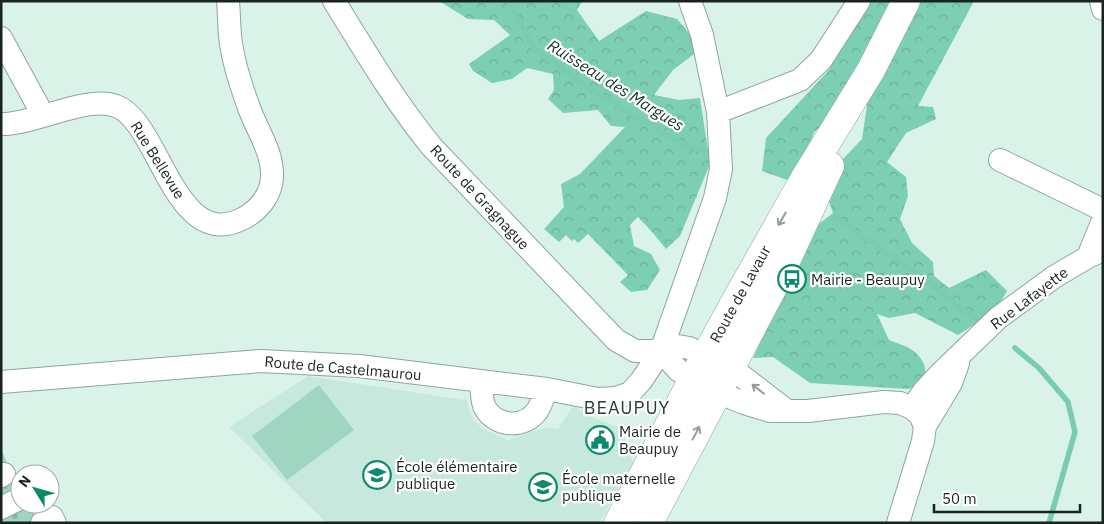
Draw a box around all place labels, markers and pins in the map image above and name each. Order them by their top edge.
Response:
bus stop icon: Mairie - Beaupuy [777,264,807,294]
place label: Mairie - Beaupuy [811,270,925,289]
place label: Mairie de Beaupuy [619,422,681,458]
public building icon: Mairie de Beaupuy [585,425,615,455]
place label: École élémentaire publique [396,457,517,493]
school or university icon: École élémentaire publique [362,460,392,490]
place label: École maternelle publique [562,469,675,505]
school or university icon: École maternelle publique [528,472,558,502]

